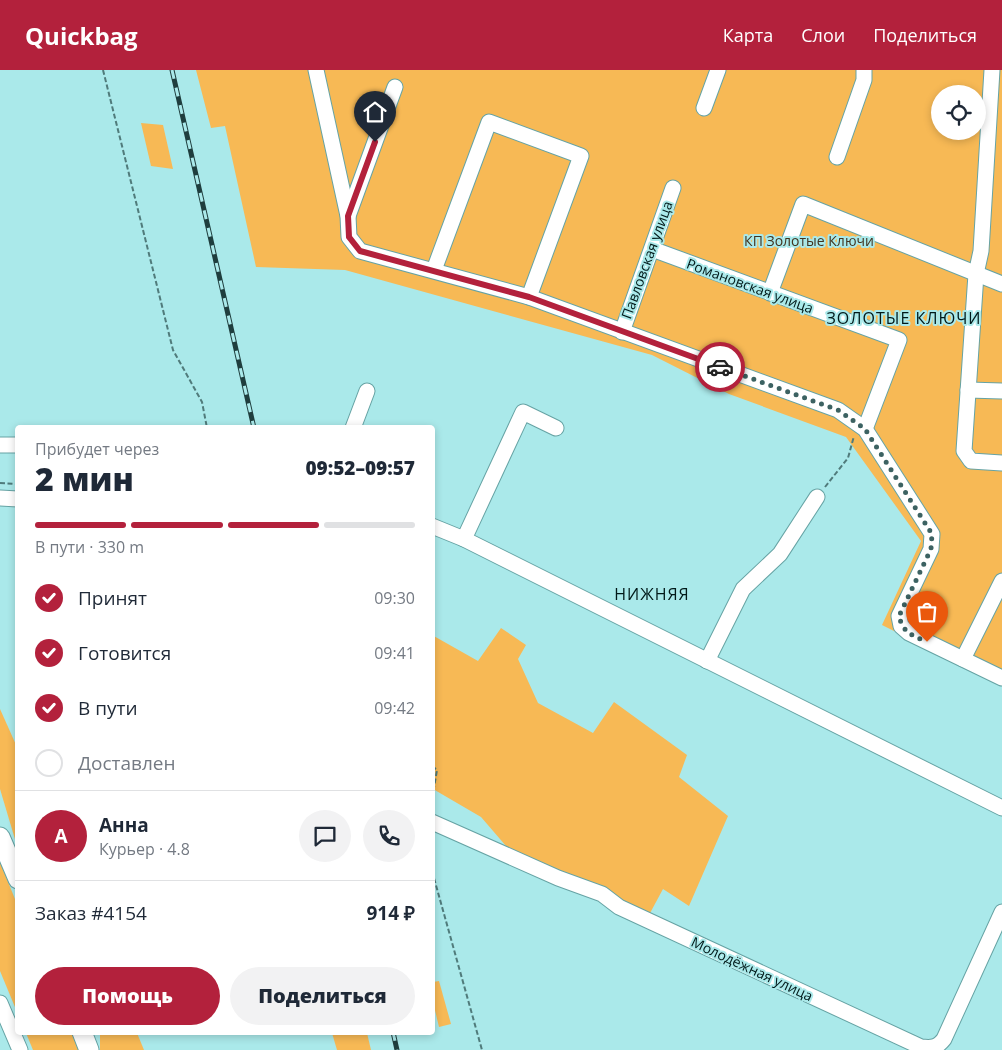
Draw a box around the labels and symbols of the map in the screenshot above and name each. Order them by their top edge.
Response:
pin [354,91,396,142]
street label: Павловская улица [616,198,677,321]
park label: КП Золотые Ключи [744,231,874,250]
street label: Романовская улица [684,254,816,317]
district label: ЗОЛОТЫЕ КЛЮЧИ [827,307,981,329]
courier [695,342,745,392]
district label: НИЖНЯЯ [614,583,690,605]
pin [906,591,948,642]
street label: Молодёжная улица [688,932,816,1005]

